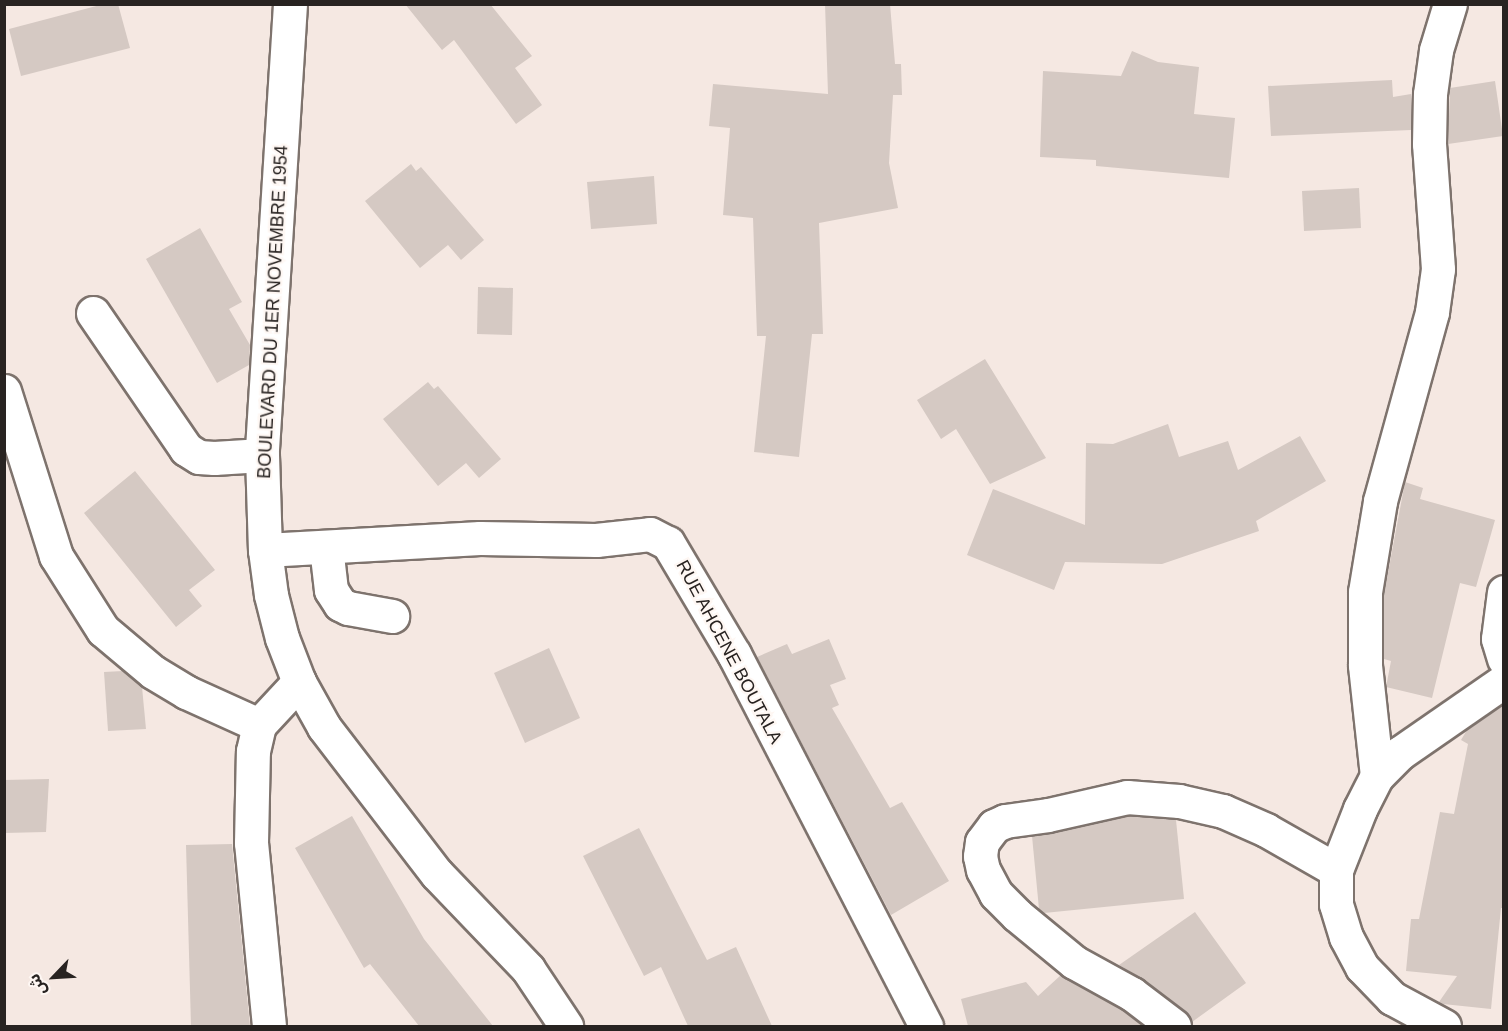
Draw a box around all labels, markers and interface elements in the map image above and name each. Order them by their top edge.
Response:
street label: BOULEVARD DU 1ER NOVEMBRE 1954 [253,145,293,479]
street label: RUE AHCENE BOUTALA [671,556,787,748]
north arrow [24,947,84,1007]
text: ش [25,971,50,998]

